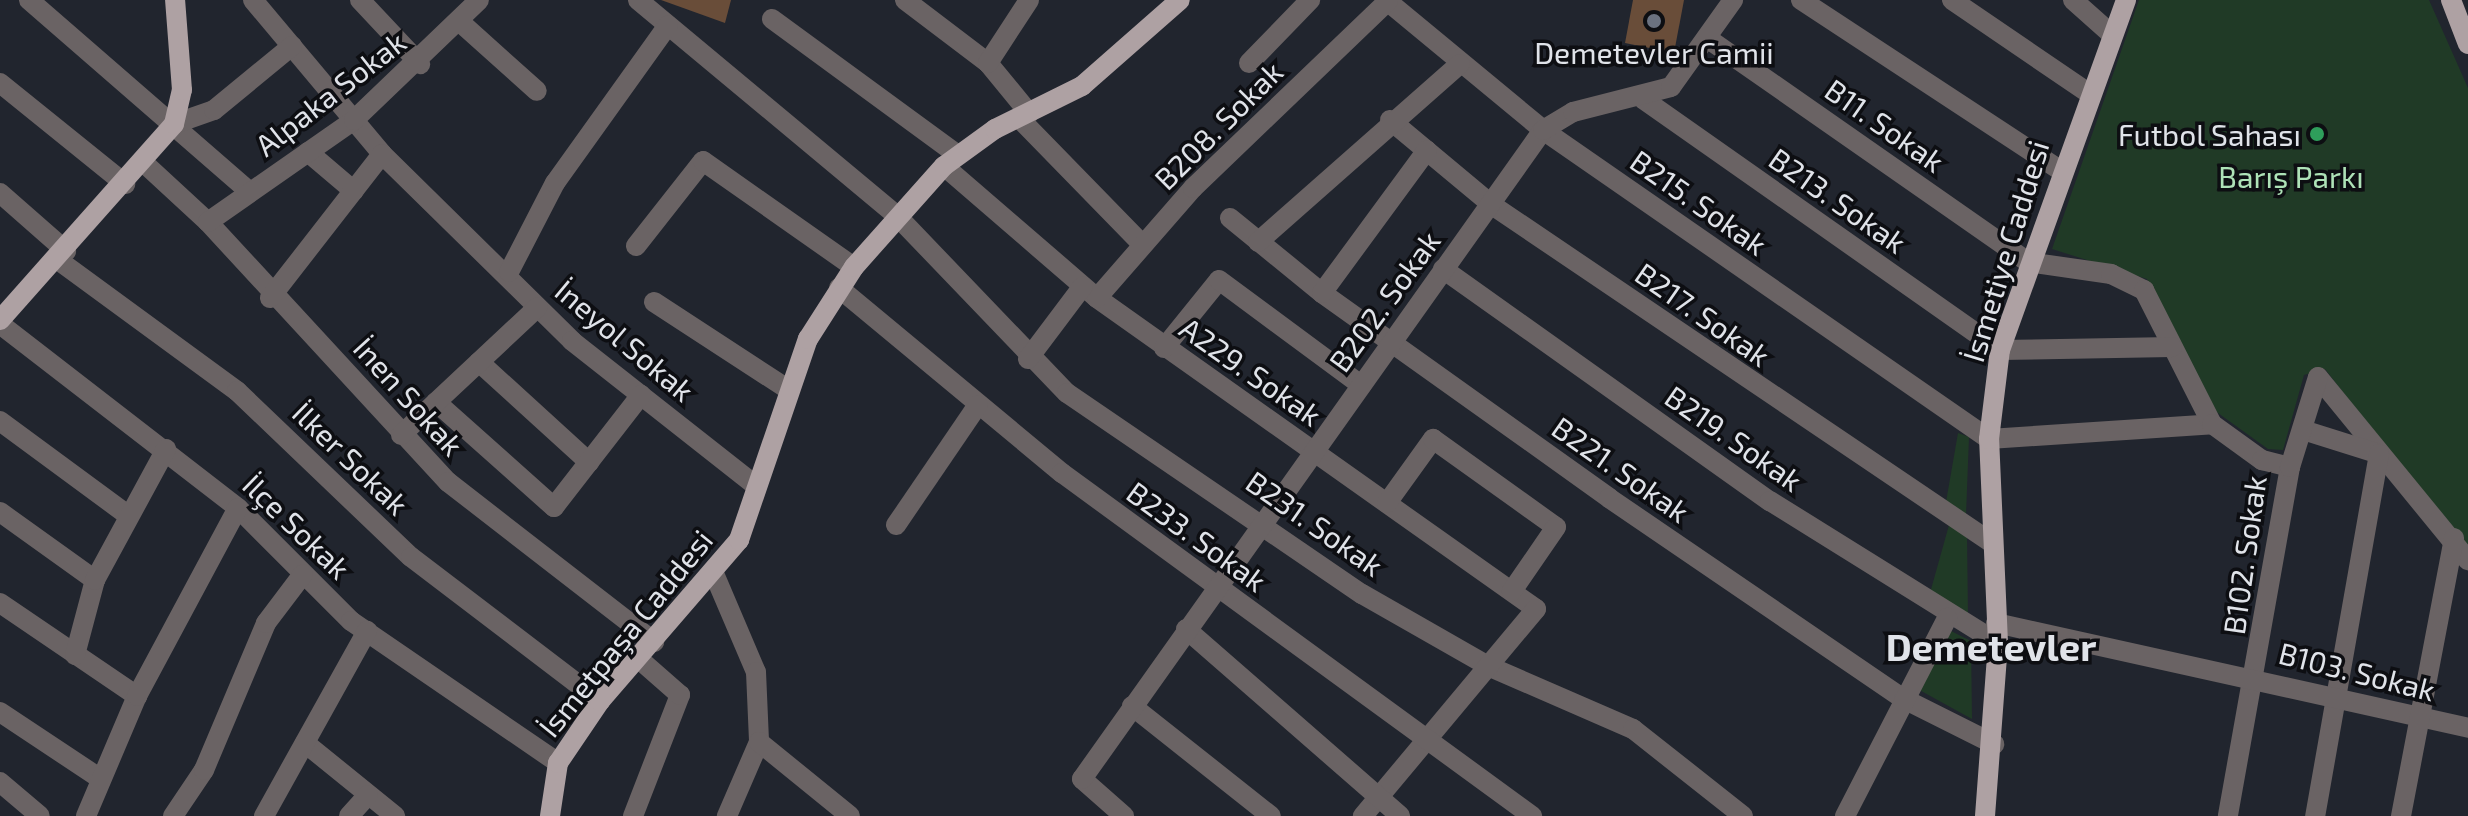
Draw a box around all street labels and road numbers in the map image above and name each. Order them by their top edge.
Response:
street label: Alpaka Sokak [248,23,412,163]
street label: B208. Sokak [1147,54,1289,196]
street label: B11. Sokak [1819,71,1951,179]
street label: İsmetiye Caddesi [1954,136,2056,366]
street label: B213. Sokak [1763,140,1913,260]
street label: B215. Sokak [1624,142,1774,262]
street label: B202. Sokak [1321,224,1447,378]
street label: B217. Sokak [1629,255,1777,373]
street label: İneyol Sokak [548,271,702,409]
street label: A229. Sokak [1174,309,1328,433]
street label: İnen Sokak [347,330,471,462]
street label: B219. Sokak [1659,378,1809,498]
street label: İlker Sokak [286,394,416,522]
street label: B221. Sokak [1546,409,1696,529]
street label: B231. Sokak [1240,463,1390,583]
street label: İlçe Sokak [236,466,358,586]
street label: B233. Sokak [1120,473,1274,599]
street label: B102. Sokak [2215,473,2273,637]
street label: İsmetpaşa Caddesi [530,522,720,744]
street label: B103. Sokak [2275,634,2439,708]

